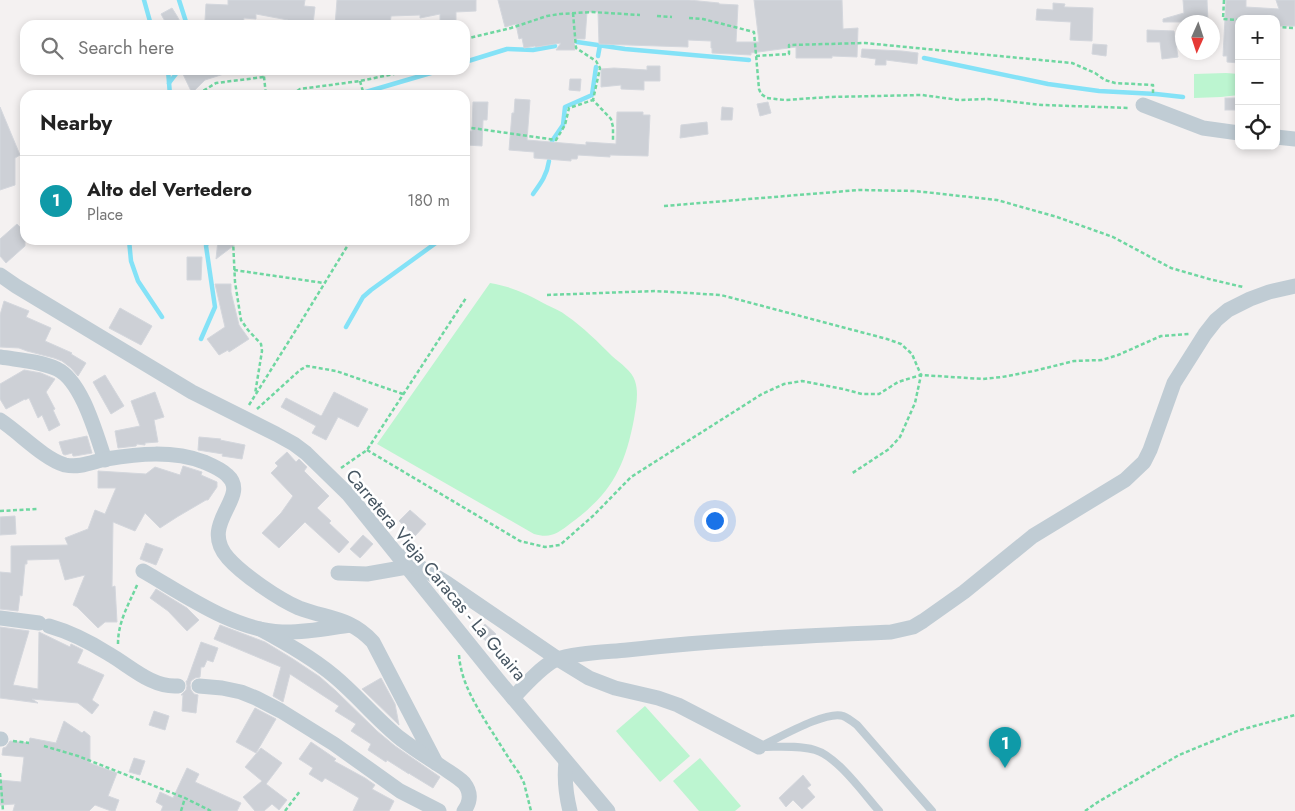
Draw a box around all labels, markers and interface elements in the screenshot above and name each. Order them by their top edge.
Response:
north arrow [1175,15,1220,60]
map controls [1235,15,1280,150]
button: + [1235,15,1280,60]
search box [20,20,470,75]
icon: search [38,34,66,62]
text: Search here [78,34,174,61]
button: − [1235,60,1280,105]
button: locate [1235,105,1280,150]
text: Nearby [40,108,112,138]
text: Alto del Vertedero [87,176,252,203]
text: 1 [52,189,60,212]
text: 180 m [407,189,450,212]
text: Place [87,203,123,226]
street label: Carretera Vieja Caracas - La Guaira [340,464,532,686]
your location [702,508,728,534]
pin: 1 [989,727,1021,768]

